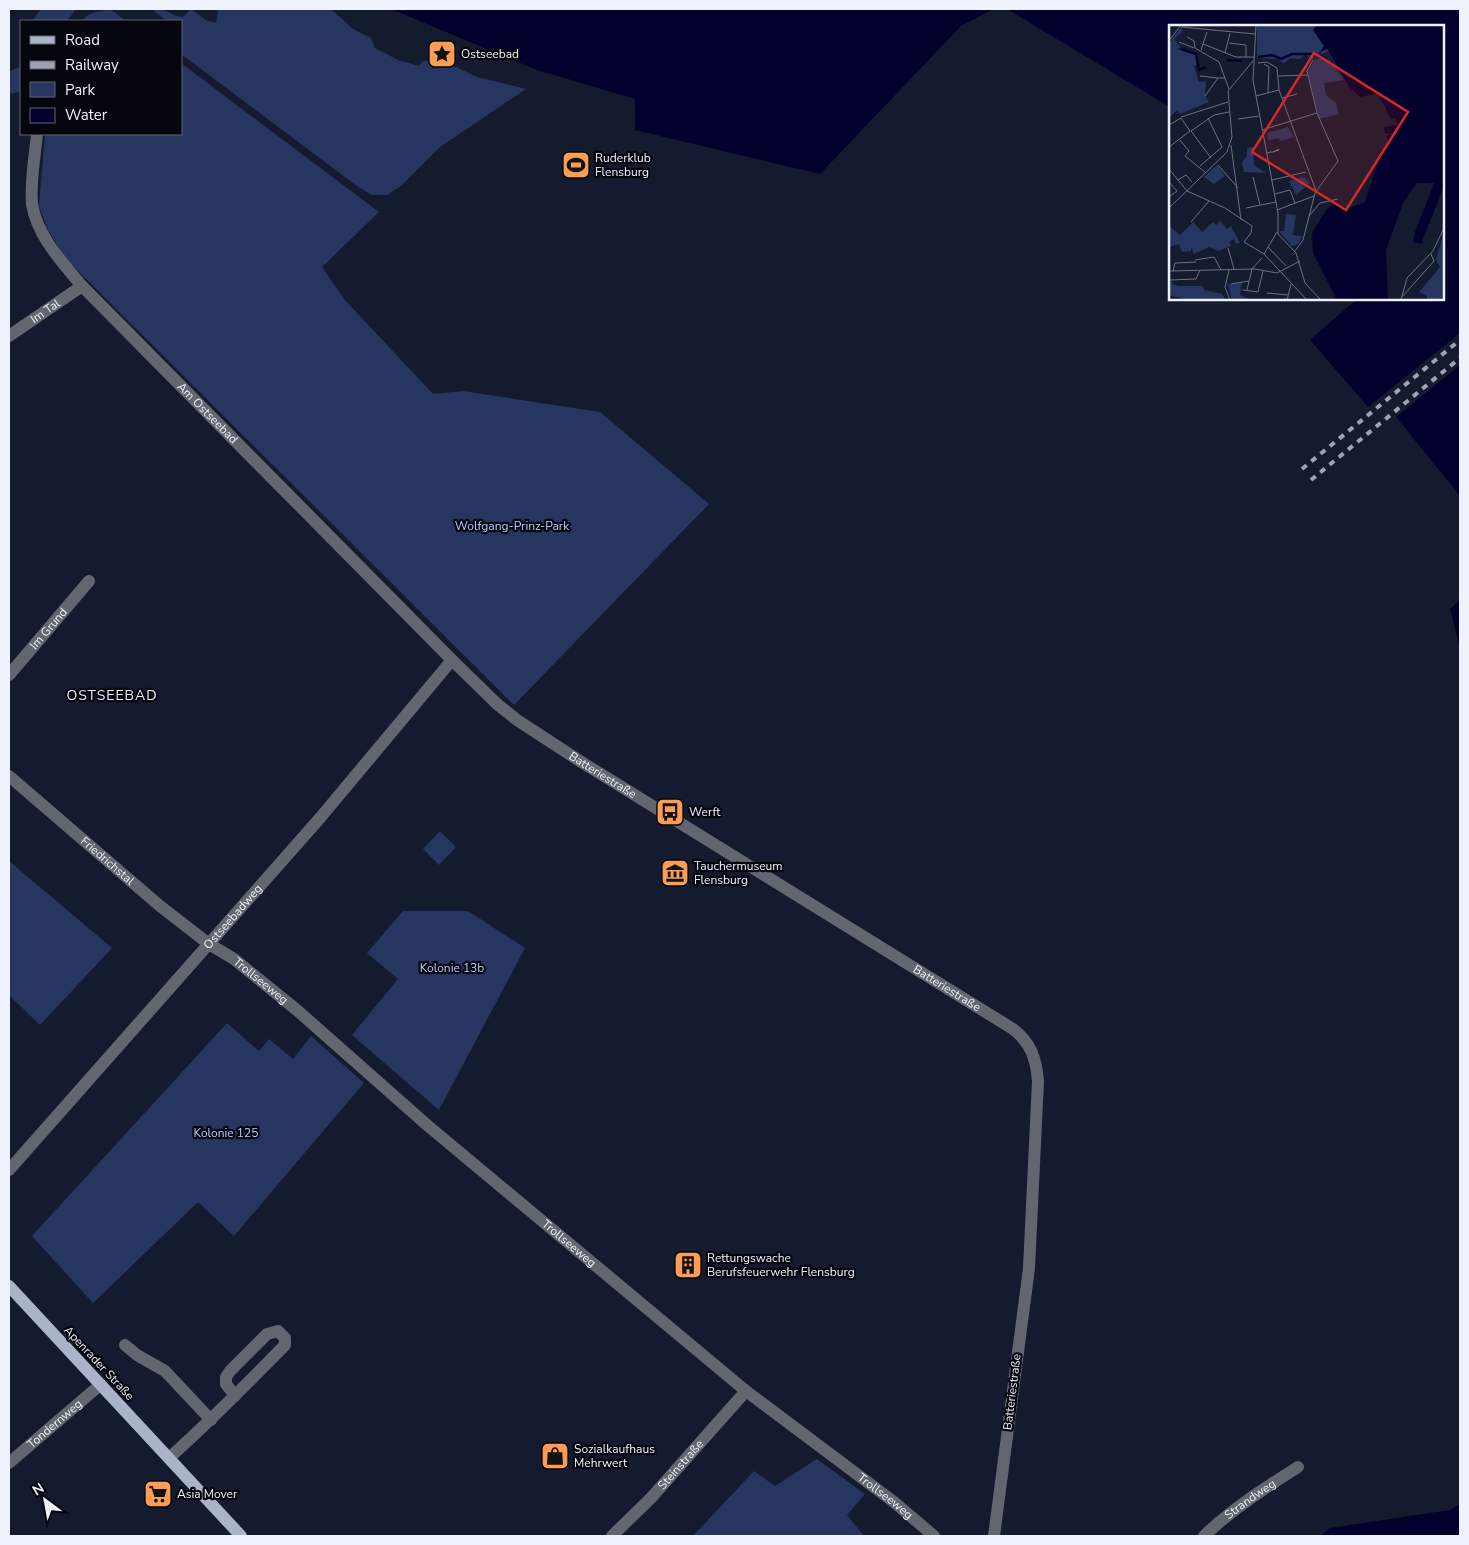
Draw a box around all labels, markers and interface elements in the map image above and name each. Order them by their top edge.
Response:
legend [20,20,182,135]
inset map [1169,25,1444,300]
text: Road [65,30,100,50]
place icon: Ostseebad [427,39,457,69]
place label: Ostseebad [461,46,519,62]
text: Railway [65,55,119,75]
text: Park [65,80,95,100]
text: Water [65,105,108,125]
sports icon: Ruderklub Flensburg [561,150,591,180]
place label: Ruderklub Flensburg [595,150,651,180]
street label: Im Tal [27,295,64,327]
street label: Am Ostseebad [174,379,241,447]
park label: Wolfgang-Prinz-Park [455,518,570,534]
street label: Im Grund [26,604,71,653]
district label: OSTSEEBAD [66,686,158,705]
street label: Batteriestraße [566,748,639,802]
bus stop icon: Werft [655,797,685,827]
place label: Werft [689,804,721,820]
street label: Friedrichstal [77,833,138,889]
museum icon: Tauchermuseum Flensburg [660,858,690,888]
place label: Tauchermuseum Flensburg [694,858,783,888]
street label: Ostseebadweg [200,881,266,953]
street label: Trollseeweg [230,954,292,1008]
park label: Kolonie 13b [420,960,484,976]
street label: Batteriestraße [910,961,984,1015]
park label: Kolonie 125 [194,1125,258,1141]
street label: Trollseeweg [539,1216,600,1271]
building icon: Rettungswache Berufsfeuerwehr Flensburg [673,1250,703,1280]
place label: Rettungswache Berufsfeuerwehr Flensburg [707,1250,855,1280]
street label: Apenrader Straße [60,1322,138,1404]
street label: Batteriestraße [999,1353,1025,1431]
street label: Tondernweg [24,1396,85,1452]
street label: Steinstraße [654,1436,707,1493]
shop icon: Sozialkaufhaus Mehrwert [540,1441,570,1471]
place label: Sozialkaufhaus Mehrwert [574,1441,655,1471]
street label: Trollseeweg [854,1470,917,1523]
north arrow [20,1475,70,1525]
street label: Strandweg [1221,1475,1279,1523]
text: N [29,1479,48,1500]
supermarket icon: Asia Mover [143,1479,173,1509]
place label: Asia Mover [177,1486,238,1502]

